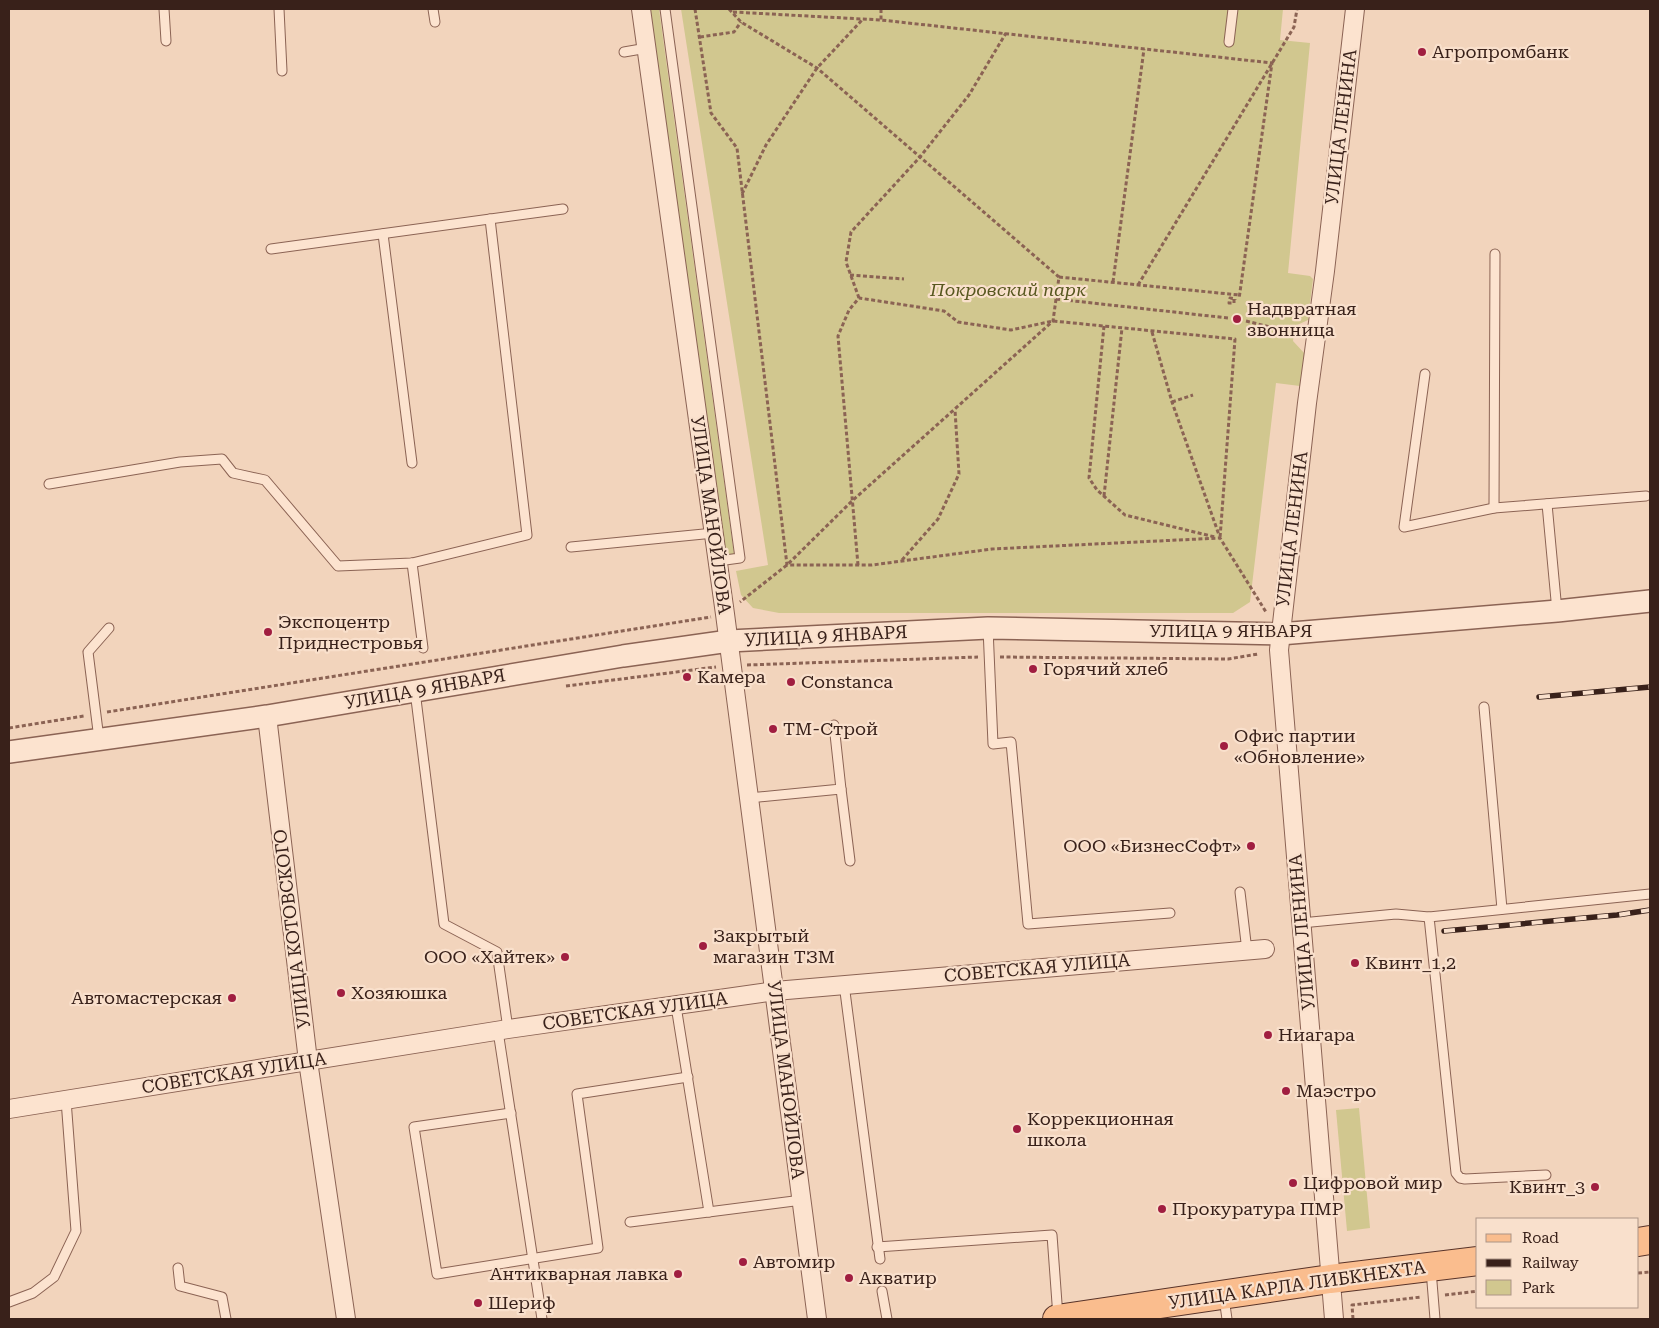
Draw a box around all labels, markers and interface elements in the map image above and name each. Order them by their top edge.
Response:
place label: Агропромбанк [1432,41,1569,62]
marker: Агропромбанк [1416,46,1428,58]
street label: УЛИЦА ЛЕНИНА [1321,48,1361,206]
park label: Покровский парк [929,279,1086,300]
place label: Надвратная звонница [1247,298,1357,340]
marker: Надвратная звонница [1231,313,1243,325]
street label: УЛИЦА МАНОЙЛОВА [687,414,736,616]
street label: УЛИЦА ЛЕНИНА [1272,450,1312,608]
place label: Экспоцентр Приднестровья [278,611,423,653]
street label: УЛИЦА 9 ЯНВАРЯ [1149,620,1313,641]
street label: УЛИЦА 9 ЯНВАРЯ [744,621,908,650]
marker: Экспоцентр Приднестровья [262,626,274,638]
place label: Горячий хлеб [1043,658,1168,679]
marker: Горячий хлеб [1027,663,1039,675]
street label: УЛИЦА 9 ЯНВАРЯ [343,664,507,713]
place label: Камера [697,666,766,687]
marker: Камера [681,671,693,683]
place label: Constanca [801,671,893,692]
marker: Constanca [785,676,797,688]
place label: ТМ-Строй [783,718,878,739]
marker: ТМ-Строй [767,723,779,735]
place label: Офис партии «Обновление» [1234,725,1365,767]
marker: Офис партии «Обновление» [1218,740,1230,752]
street label: УЛИЦА КОТОВСКОГО [269,828,314,1030]
place label: ООО «БизнесСофт» [1063,835,1241,856]
marker: ООО «БизнесСофт» [1245,840,1257,852]
street label: УЛИЦА ЛЕНИНА [1284,853,1319,1011]
place label: Закрытый магазин ТЗМ [713,925,835,967]
marker: Закрытый магазин ТЗМ [697,940,709,952]
place label: ООО «Хайтек» [424,946,555,967]
street label: СОВЕТСКАЯ УЛИЦА [943,949,1131,986]
marker: ООО «Хайтек» [559,951,571,963]
place label: Квинт_1,2 [1365,952,1456,973]
marker: Квинт_1,2 [1349,957,1361,969]
street label: УЛИЦА МАНОЙЛОВА [764,979,809,1181]
place label: Хозяюшка [351,982,447,1003]
place label: Автомастерская [71,987,222,1008]
marker: Хозяюшка [335,987,347,999]
street label: СОВЕТСКАЯ УЛИЦА [541,987,729,1034]
marker: Автомастерская [226,992,238,1004]
place label: Ниагара [1278,1024,1355,1045]
marker: Ниагара [1262,1029,1274,1041]
street label: СОВЕТСКАЯ УЛИЦА [140,1047,328,1097]
place label: Маэстро [1296,1080,1376,1101]
marker: Маэстро [1280,1085,1292,1097]
place label: Коррекционная школа [1027,1108,1174,1150]
marker: Коррекционная школа [1011,1123,1023,1135]
place label: Цифровой мир [1303,1172,1442,1193]
place label: Квинт_3 [1509,1176,1585,1197]
marker: Цифровой мир [1287,1177,1299,1189]
marker: Квинт_3 [1589,1181,1601,1193]
place label: Прокуратура ПМР [1172,1198,1343,1219]
marker: Прокуратура ПМР [1156,1203,1168,1215]
legend [1476,1218,1639,1308]
text: Road [1522,1229,1559,1247]
place label: Автомир [753,1251,835,1272]
text: Railway [1522,1254,1579,1272]
marker: Автомир [737,1256,749,1268]
street label: УЛИЦА КАРЛА ЛИБКНЕХТА [1167,1256,1427,1313]
place label: Антикварная лавка [490,1263,668,1284]
place label: Акватир [859,1267,937,1288]
marker: Антикварная лавка [672,1268,684,1280]
marker: Акватир [843,1272,855,1284]
text: Park [1522,1279,1556,1297]
place label: Шериф [488,1292,556,1313]
marker: Шериф [472,1297,484,1309]

